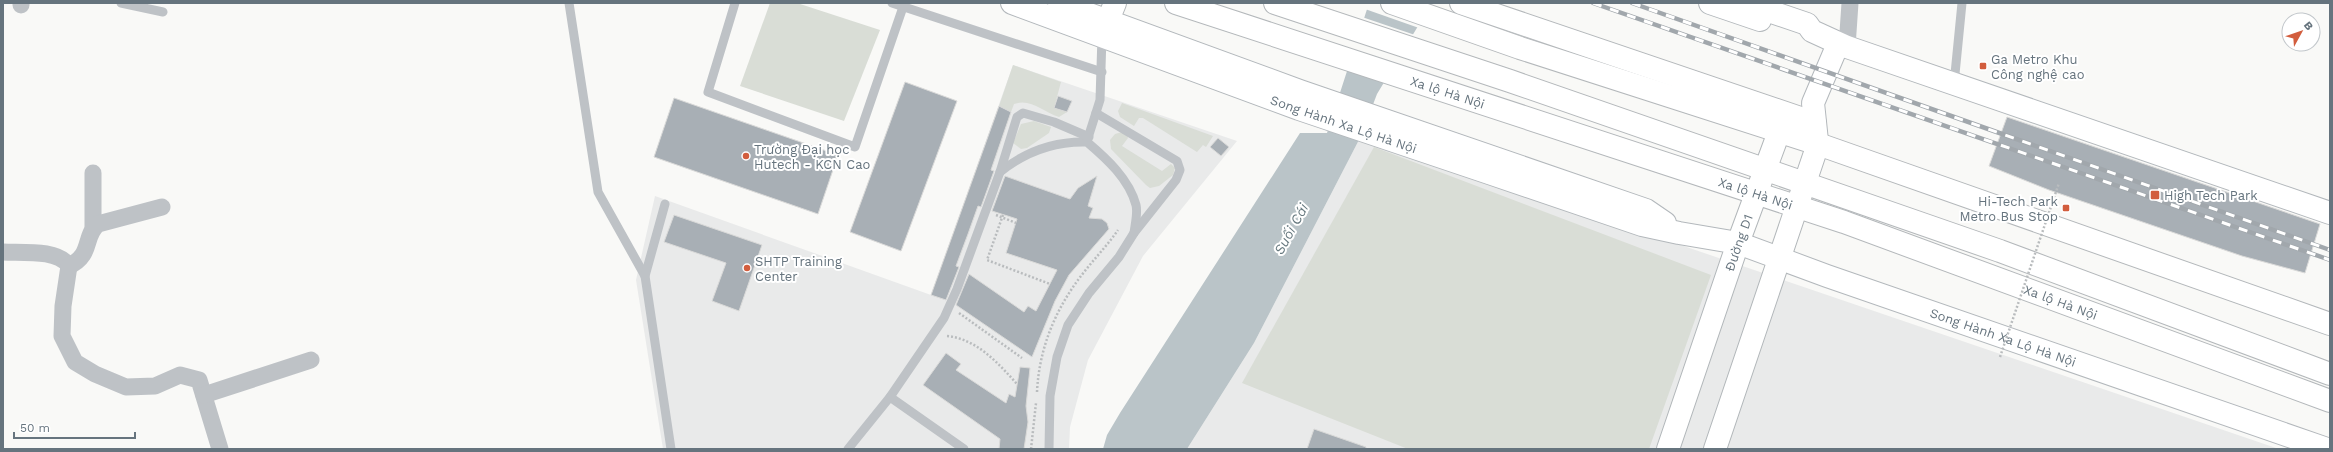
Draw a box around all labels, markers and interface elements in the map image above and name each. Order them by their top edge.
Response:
north arrow [2281,12,2321,52]
text: B [2301,19,2316,33]
place label: Ga Metro Khu Công nghệ cao [1991,52,2085,82]
marker: Ga Metro Khu Công nghệ cao [1978,61,1988,71]
street label: Xa lộ Hà Nội [1409,73,1487,111]
street label: Song Hành Xa Lộ Hà Nội [1269,92,1419,156]
place label: Trường Đại học Hutech - KCN Cao [754,142,871,172]
marker: Trường Đại học Hutech - KCN Cao [741,151,751,161]
street label: Xa lộ Hà Nội [1717,174,1795,212]
place label: High Tech Park [2164,188,2258,203]
marker: High Tech Park [2149,189,2161,201]
place label: Hi-Tech Park Metro Bus Stop [1959,194,2059,224]
water label: Suối Cái [1271,201,1312,257]
marker: Hi-Tech Park Metro Bus Stop [2061,203,2071,213]
street label: Đường D1 [1721,212,1755,273]
place label: SHTP Training Center [755,254,842,284]
marker: SHTP Training Center [742,263,752,273]
street label: Xa lộ Hà Nội [2022,281,2100,322]
street label: Song Hành Xa Lộ Hà Nội [1928,305,2078,369]
scale bar [14,414,135,440]
text: 50 m [20,421,50,435]

